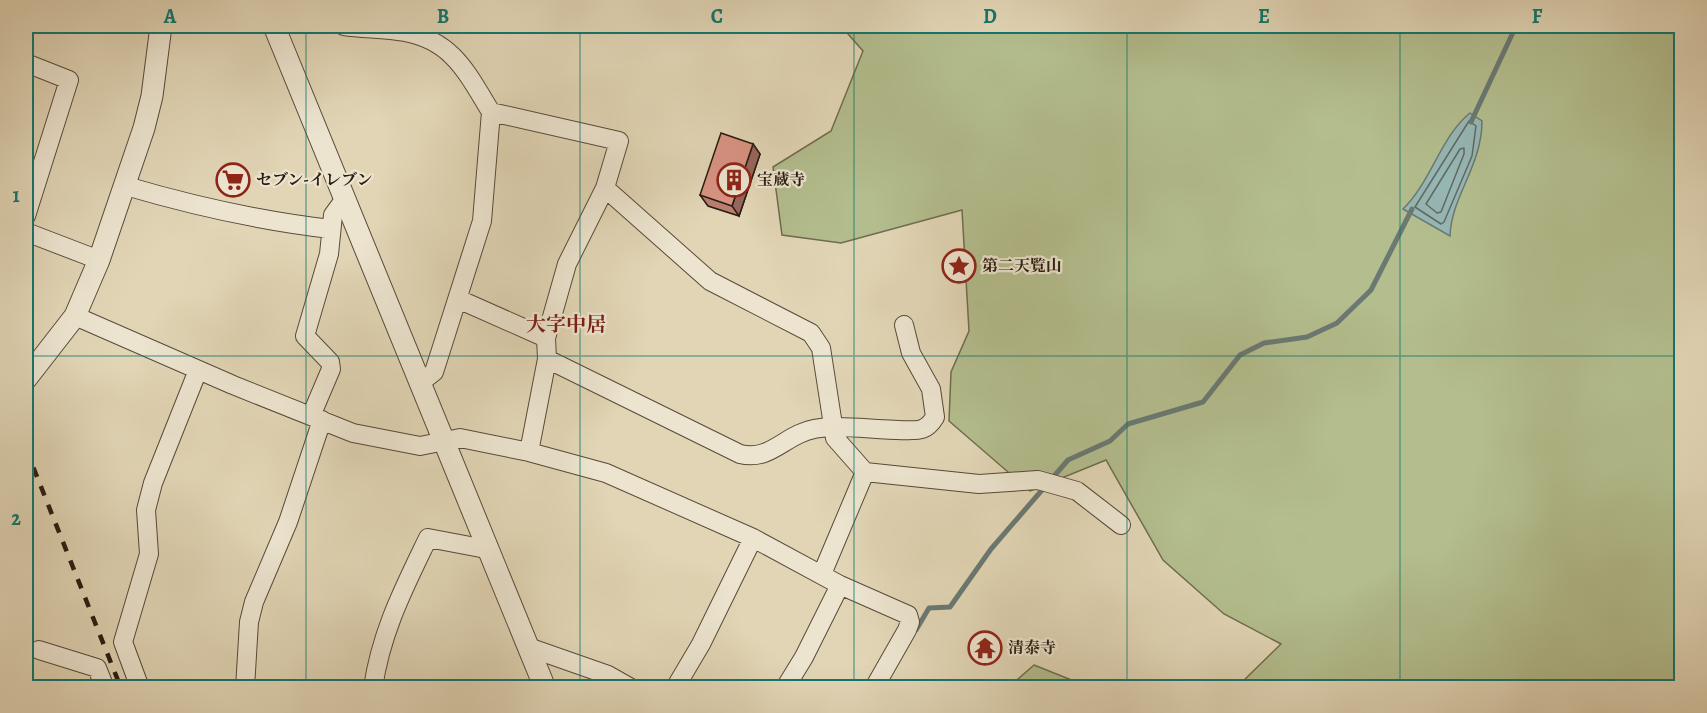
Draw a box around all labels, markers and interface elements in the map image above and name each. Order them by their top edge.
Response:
text: A [163,3,177,30]
text: B [437,3,449,30]
text: C [711,3,723,30]
text: D [983,3,997,30]
text: E [1258,3,1270,30]
text: F [1532,3,1543,30]
supermarket icon: セブン-イレブン [215,162,251,198]
building icon: 宝蔵寺 [716,162,752,198]
place label: セブン-イレブン [256,169,372,191]
place label: 宝蔵寺 [757,169,805,191]
text: 1 [12,182,20,209]
place icon: 第二天覧山 [941,248,977,284]
place label: 第二天覧山 [982,255,1062,277]
district label: 大字中居 [526,311,606,338]
text: 2 [11,505,21,532]
temple icon: 清泰寺 [967,630,1003,666]
place label: 清泰寺 [1008,637,1056,659]

